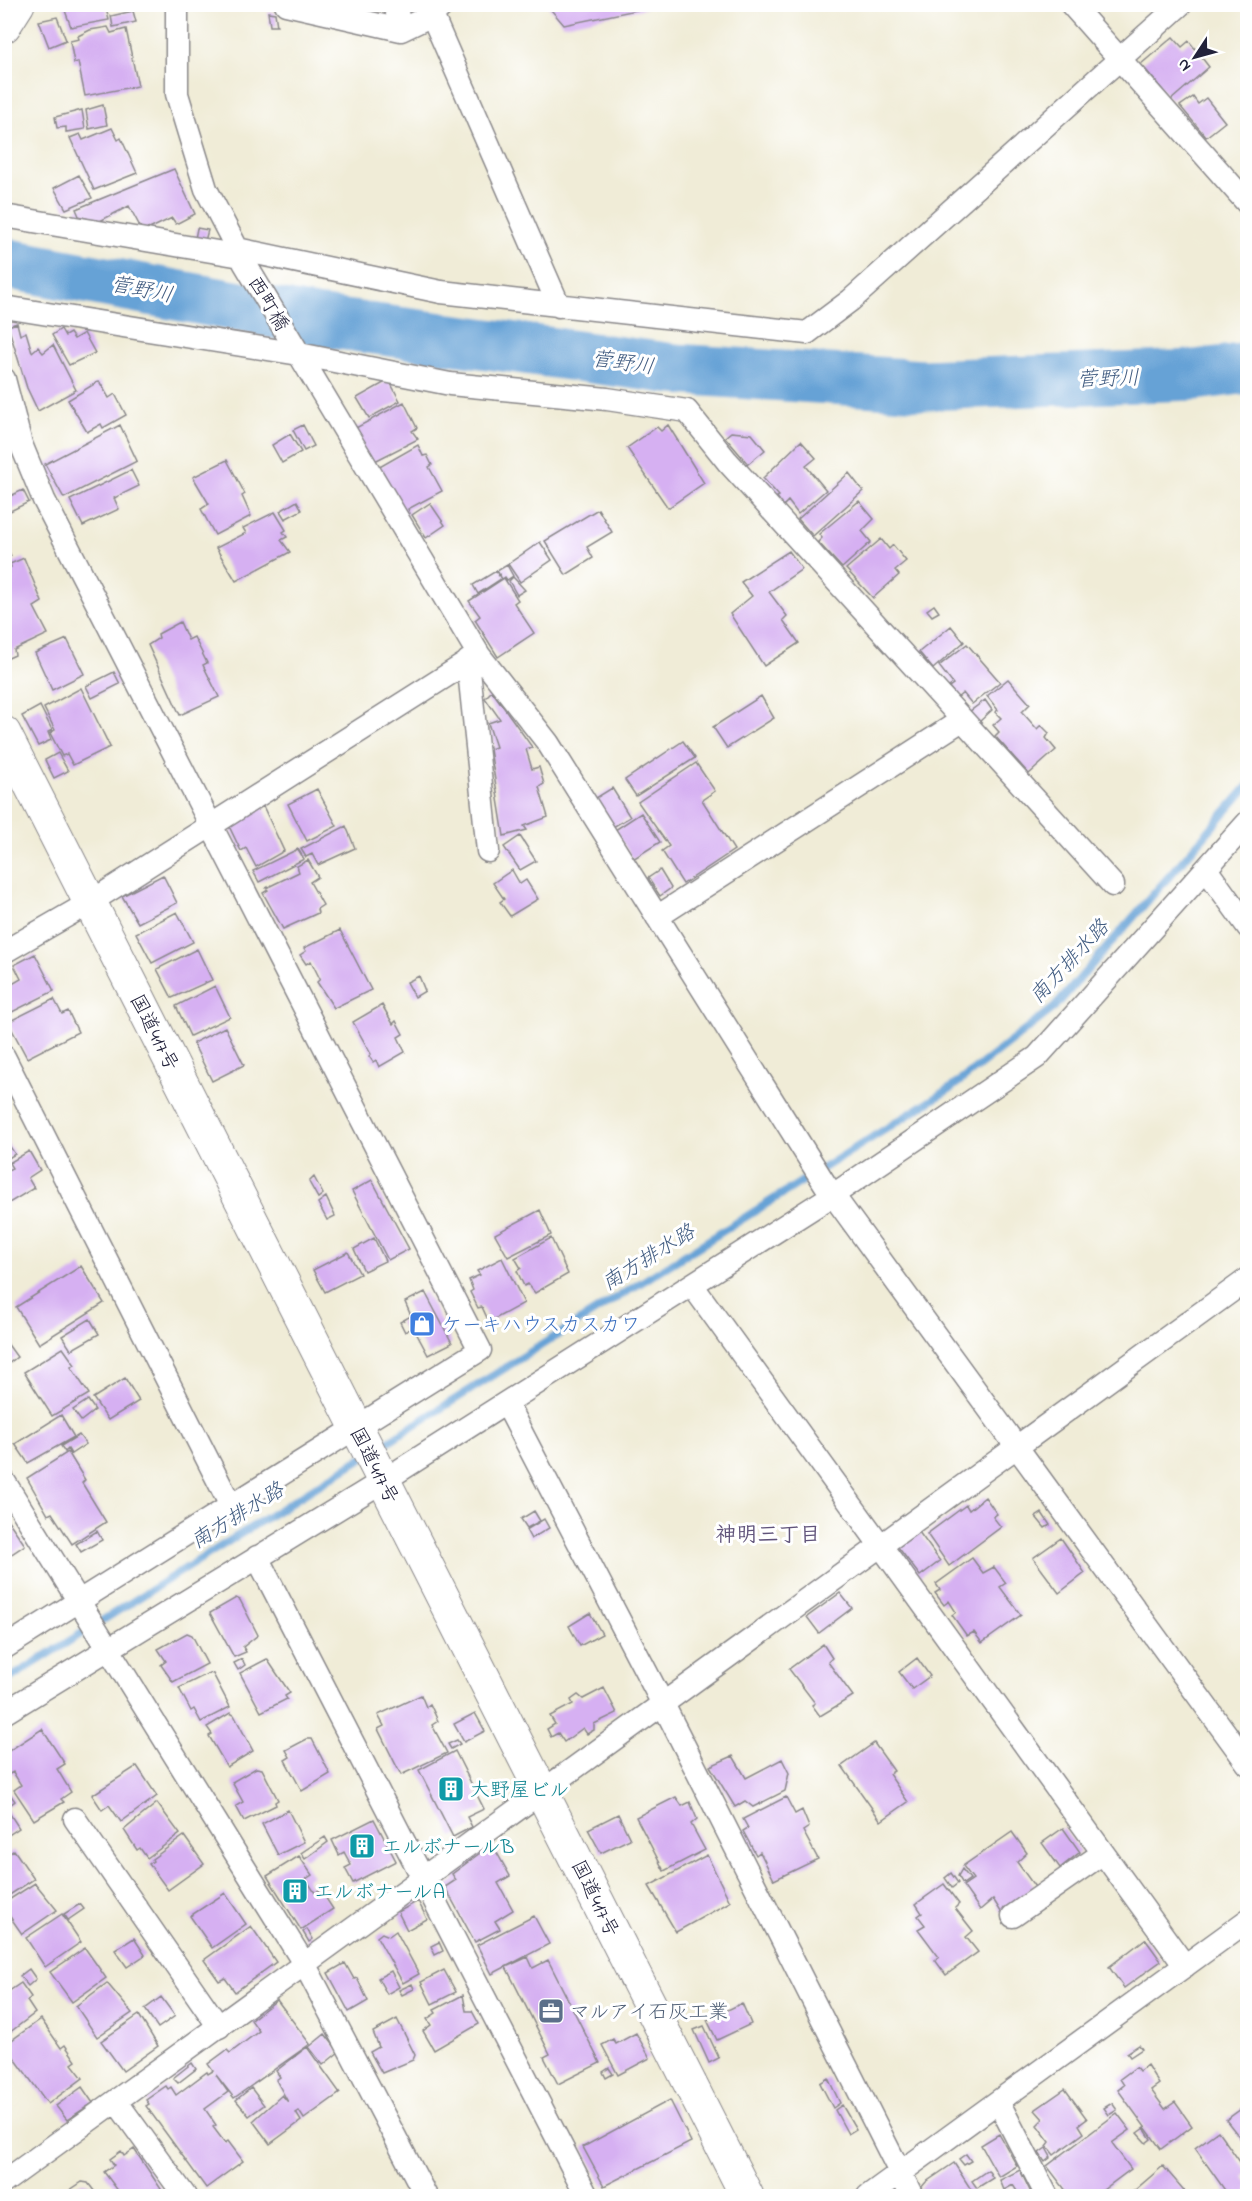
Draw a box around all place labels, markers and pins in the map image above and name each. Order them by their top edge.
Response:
shop icon: ケーキハウスカスカワ [407,1309,437,1339]
place label: ケーキハウスカスカワ [442,1312,640,1341]
building icon: 大野屋ビル [436,1774,466,1804]
place label: 大野屋ビル [470,1777,570,1806]
building icon: エルボナールB [347,1831,377,1861]
place label: エルボナールB [382,1834,514,1863]
building icon: エルボナールA [280,1876,310,1906]
place label: エルボナールA [314,1879,445,1908]
office icon: マルアイ石灰工業 [536,1996,566,2026]
place label: マルアイ石灰工業 [570,1999,728,2028]

